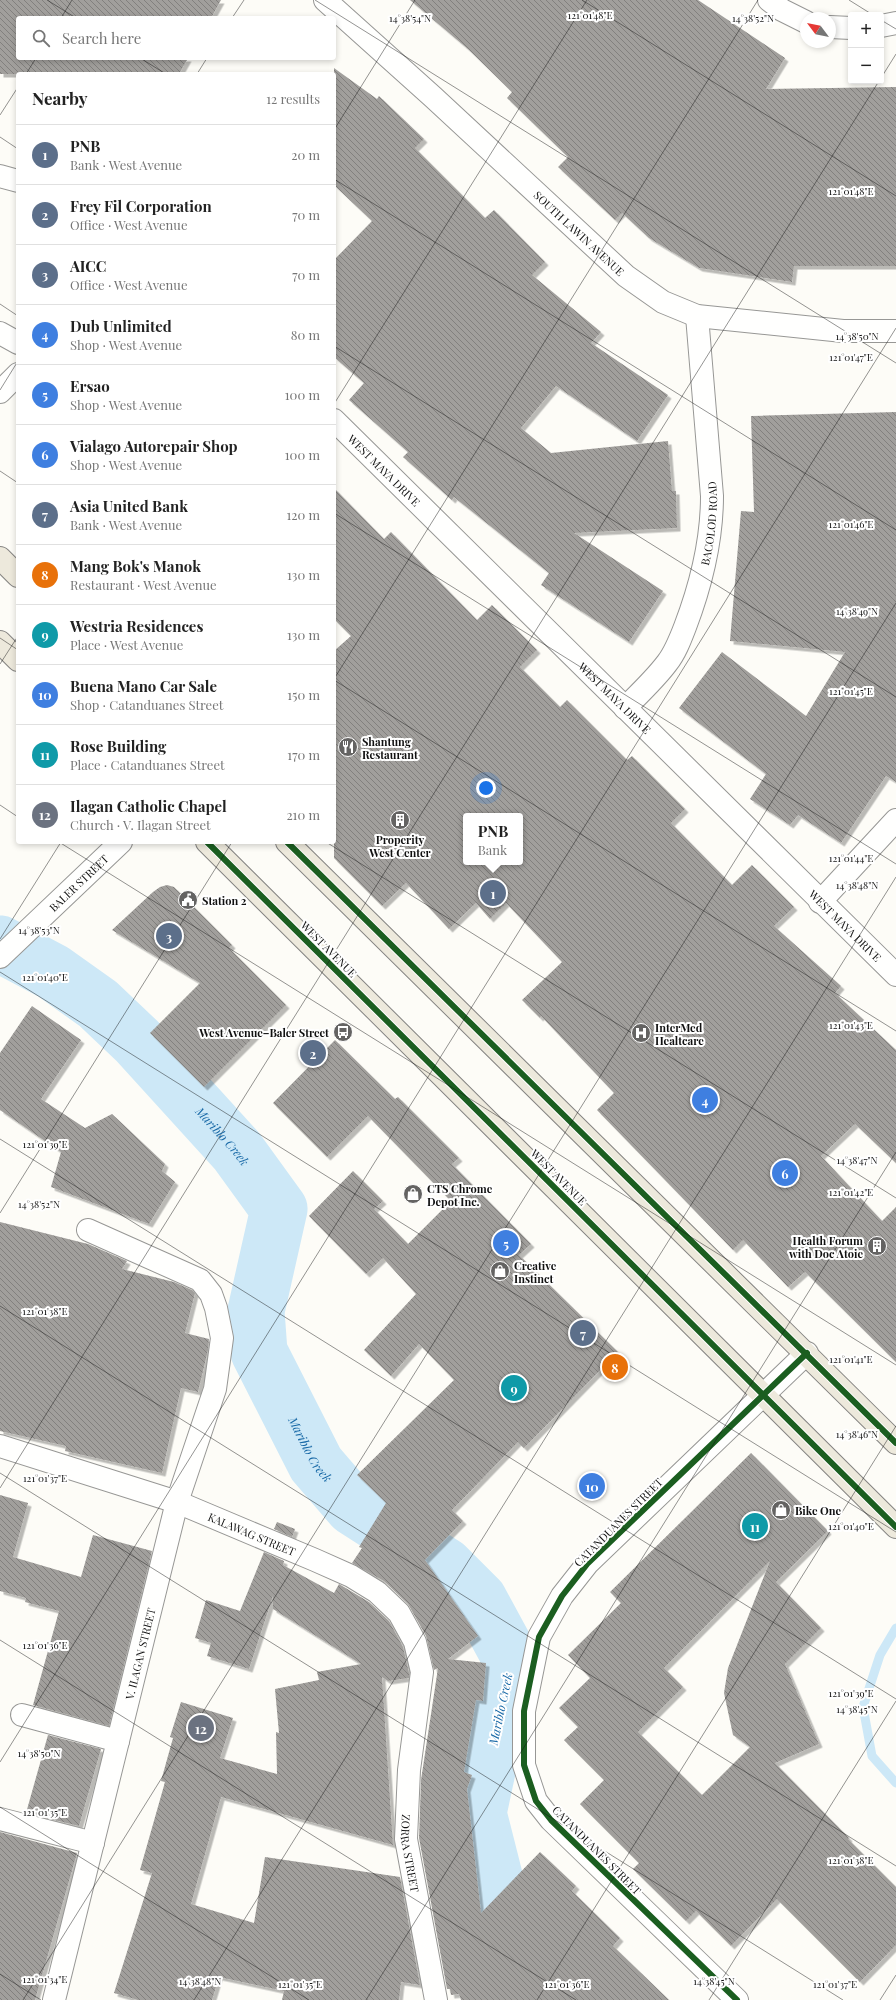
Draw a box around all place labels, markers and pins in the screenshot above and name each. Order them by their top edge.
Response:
place label: Shantung Restaurant [362,734,418,762]
restaurant icon: Shantung Restaurant [337,736,359,758]
building icon: Properity West Center [389,809,411,831]
place label: Properity West Center [368,832,432,860]
pin: 1 [480,878,506,908]
public building icon: Station 2 [177,889,199,911]
place label: Station 2 [202,893,247,908]
pin: 3 [156,921,182,951]
place label: InterMed Healtcare [655,1020,704,1048]
bus stop icon: West Avenue–Baler Street [332,1021,354,1043]
hospital icon: InterMed Healtcare [630,1022,652,1044]
place label: West Avenue–Baler Street [198,1025,329,1040]
pin: 2 [300,1038,326,1068]
pin: 4 [692,1085,718,1115]
pin: 6 [772,1158,798,1188]
place label: CTS Chrome Depot Inc. [427,1181,493,1209]
shop icon: CTS Chrome Depot Inc. [402,1183,424,1205]
pin: 5 [493,1228,519,1258]
place label: Health Forum with Doc Atoie [788,1233,863,1261]
building icon: Health Forum with Doc Atoie [866,1235,888,1257]
place label: Creative Instinct [514,1258,557,1286]
shop icon: Creative Instinct [489,1260,511,1282]
pin: 7 [570,1318,596,1348]
pin: 8 [602,1352,628,1382]
pin: 9 [501,1373,527,1403]
pin: 10 [579,1471,605,1501]
shop icon: Bike One [770,1499,792,1521]
place label: Bike One [795,1503,842,1518]
pin: 11 [742,1511,768,1541]
pin: 12 [188,1713,214,1743]

